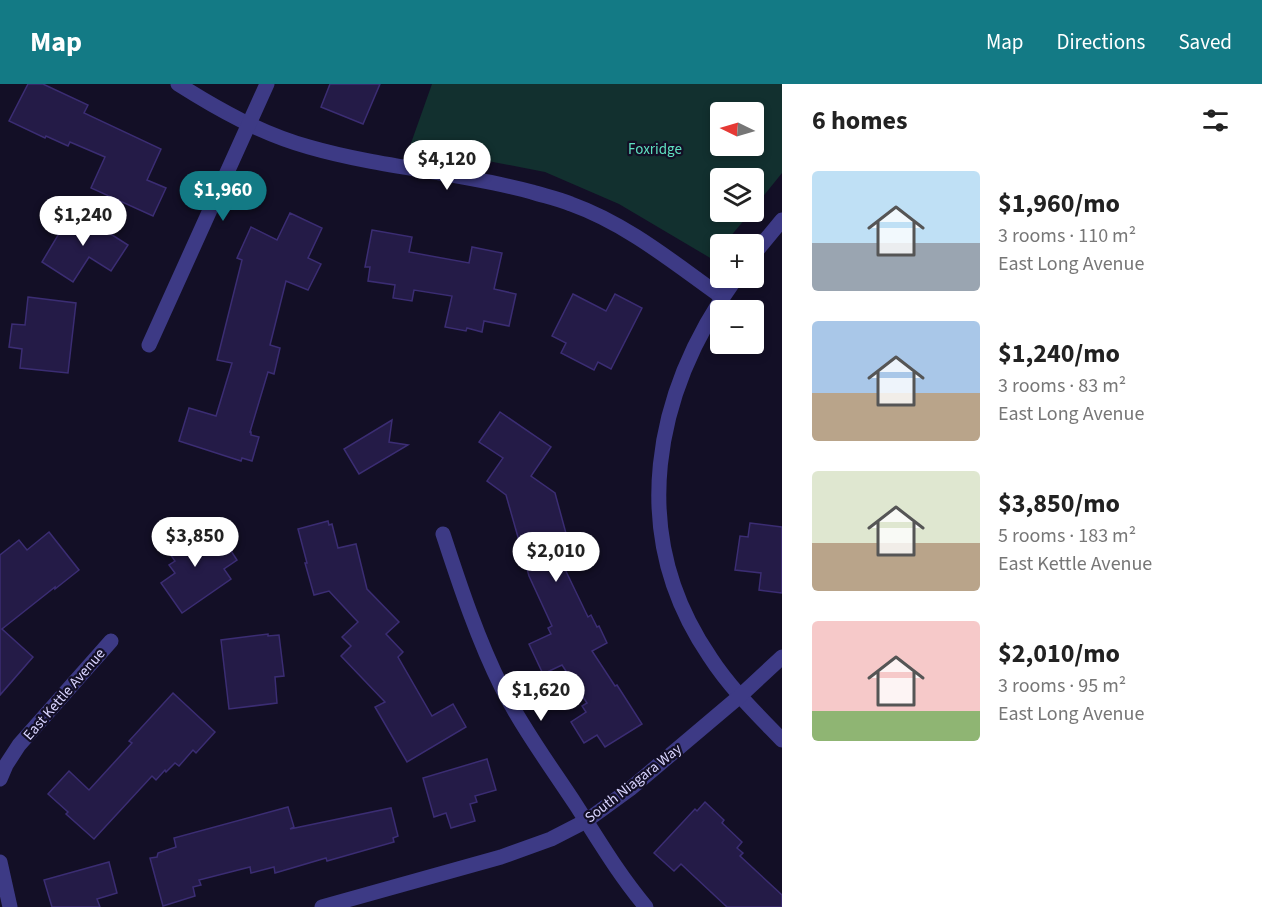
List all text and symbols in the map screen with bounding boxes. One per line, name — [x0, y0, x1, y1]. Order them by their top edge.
text: Map — [30, 22, 82, 62]
text: Map — [986, 27, 1024, 57]
text: Directions — [1057, 27, 1145, 57]
text: Saved — [1178, 27, 1232, 57]
north arrow — [710, 102, 764, 156]
map controls — [710, 102, 764, 354]
text: 6 homes — [812, 102, 907, 139]
icon: filters — [1199, 104, 1232, 137]
park label: Foxridge — [628, 139, 682, 160]
pin: $4,120 — [398, 140, 496, 191]
text: $4,120 — [418, 145, 476, 173]
button: layers — [710, 168, 764, 222]
pin: $1,960 — [174, 171, 272, 222]
text: $1,960 — [194, 176, 252, 204]
text: $1,960/mo — [998, 185, 1120, 222]
icon: home — [860, 195, 932, 267]
pin: $1,240 — [34, 196, 132, 247]
text: $1,240 — [54, 201, 112, 229]
text: 3 rooms · 110 m² — [998, 222, 1136, 250]
button: + — [710, 234, 764, 288]
text: East Long Avenue — [998, 250, 1144, 278]
button: − — [710, 300, 764, 354]
text: $1,240/mo — [998, 335, 1120, 372]
icon: home — [860, 345, 932, 417]
text: 3 rooms · 83 m² — [998, 372, 1126, 400]
text: East Long Avenue — [998, 400, 1144, 428]
text: $3,850/mo — [998, 485, 1120, 522]
icon: home — [860, 495, 932, 567]
pin: $3,850 — [146, 517, 244, 568]
text: $3,850 — [166, 522, 224, 550]
text: 5 rooms · 183 m² — [998, 522, 1136, 550]
pin: $2,010 — [507, 532, 605, 583]
text: $2,010 — [527, 537, 585, 565]
text: East Kettle Avenue — [998, 550, 1152, 578]
text: $2,010/mo — [998, 635, 1120, 672]
street label: East Kettle Avenue — [18, 644, 110, 745]
icon: home — [860, 645, 932, 717]
pin: $1,620 — [492, 671, 590, 722]
text: 3 rooms · 95 m² — [998, 672, 1126, 700]
text: $1,620 — [512, 676, 570, 704]
text: East Long Avenue — [998, 700, 1144, 728]
street label: South Niagara Way — [580, 739, 686, 828]

